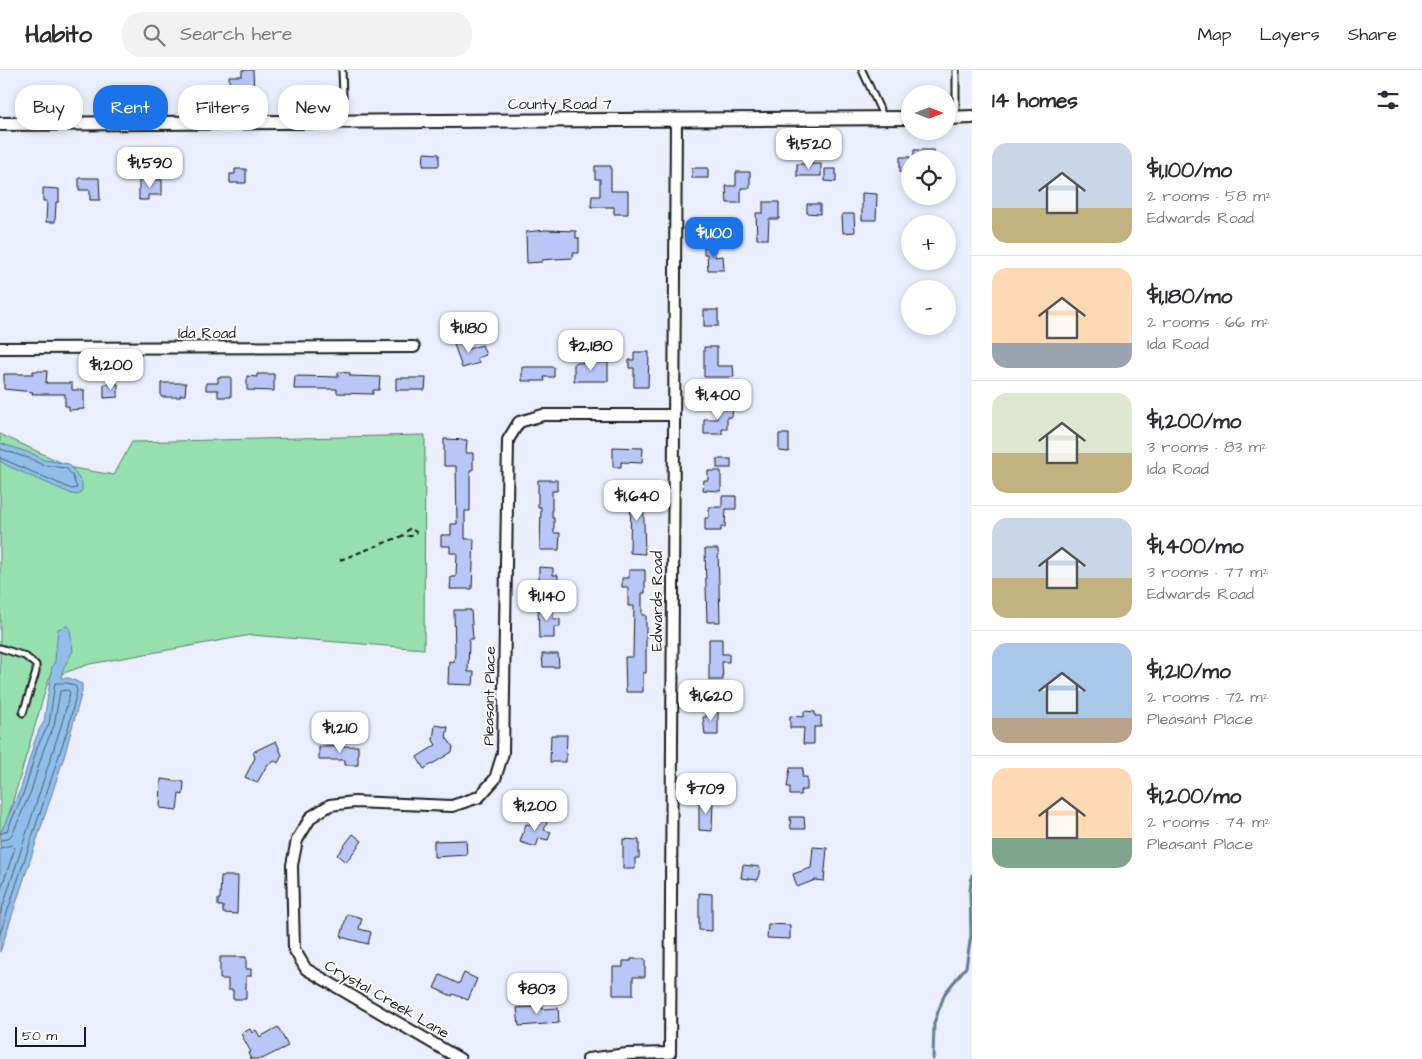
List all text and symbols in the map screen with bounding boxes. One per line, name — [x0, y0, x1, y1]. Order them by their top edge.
search box — [122, 12, 472, 57]
text: Habito — [25, 18, 92, 52]
icon: search — [140, 21, 168, 49]
text: Search here — [180, 21, 292, 48]
text: Map — [1197, 22, 1231, 47]
text: Layers — [1259, 22, 1320, 47]
text: Share — [1348, 22, 1397, 47]
chip: Buy — [15, 85, 83, 130]
chip: Rent — [93, 85, 168, 130]
chip: Filters — [178, 85, 268, 130]
chip: New — [278, 85, 349, 130]
north arrow — [901, 85, 956, 140]
map controls — [901, 85, 956, 335]
text: 14 homes — [992, 86, 1078, 115]
icon: filters — [1374, 86, 1402, 114]
street label: County Road 7 — [508, 94, 612, 116]
pin: $1,520 — [768, 128, 850, 170]
text: $1,520 — [787, 133, 831, 155]
pin: $1,590 — [109, 146, 191, 189]
button: locate — [901, 150, 956, 205]
text: $1,590 — [128, 152, 172, 174]
text: $1,100/mo — [1147, 156, 1232, 185]
icon: home — [1032, 163, 1092, 223]
text: 2 rooms · 58 m² — [1147, 185, 1272, 207]
text: Edwards Road — [1147, 207, 1254, 229]
button: + — [901, 215, 956, 270]
pin: $1,100 — [673, 216, 755, 259]
text: $1,100 — [696, 222, 732, 244]
button: − — [901, 280, 956, 335]
text: $1,180/mo — [1147, 282, 1232, 311]
icon: home — [1032, 288, 1092, 348]
text: 2 rooms · 66 m² — [1147, 311, 1270, 333]
pin: $1,180 — [428, 312, 510, 354]
text: $1,180 — [451, 317, 487, 339]
street label: Ida Road — [178, 323, 236, 344]
pin: $2,180 — [550, 330, 632, 372]
text: Ida Road — [1147, 333, 1209, 355]
text: $2,180 — [569, 335, 613, 357]
pin: $1,200 — [70, 348, 152, 391]
text: $1,200 — [89, 354, 133, 376]
pin: $1,400 — [677, 378, 759, 421]
text: $1,400 — [696, 384, 740, 406]
text: $1,200/mo — [1147, 407, 1241, 436]
icon: home — [1032, 413, 1092, 473]
text: 3 rooms · 83 m² — [1147, 436, 1267, 458]
text: Ida Road — [1147, 458, 1209, 480]
pin: $1,640 — [596, 480, 678, 522]
text: $1,640 — [615, 485, 659, 507]
text: $1,400/mo — [1147, 532, 1244, 561]
icon: home — [1032, 538, 1092, 598]
street label: Edwards Road — [647, 551, 668, 651]
text: 3 rooms · 77 m² — [1147, 561, 1268, 583]
pin: $1,140 — [506, 580, 588, 622]
text: Edwards Road — [1147, 583, 1254, 605]
text: $1,140 — [529, 585, 565, 607]
street label: Pleasant Place — [478, 646, 501, 746]
text: $1,210/mo — [1147, 657, 1231, 686]
icon: home — [1032, 663, 1092, 723]
pin: $1,620 — [670, 680, 752, 722]
text: $1,620 — [689, 685, 733, 707]
text: 2 rooms · 72 m² — [1147, 686, 1269, 708]
text: Pleasant Place — [1147, 708, 1253, 730]
pin: $1,210 — [299, 712, 381, 754]
text: $1,210 — [322, 717, 358, 739]
pin: $709 — [676, 772, 736, 815]
text: $709 — [687, 778, 725, 800]
text: $1,200/mo — [1147, 782, 1241, 811]
icon: home — [1032, 788, 1092, 848]
pin: $1,200 — [494, 790, 576, 832]
text: $1,200 — [513, 795, 557, 817]
text: 2 rooms · 74 m² — [1147, 811, 1271, 833]
text: Pleasant Place — [1147, 833, 1253, 855]
street label: Crystal Creek Lane — [320, 955, 453, 1045]
pin: $803 — [507, 972, 567, 1015]
text: $803 — [518, 978, 556, 1000]
scale bar — [15, 1024, 86, 1047]
text: 50 m — [22, 1026, 57, 1046]

